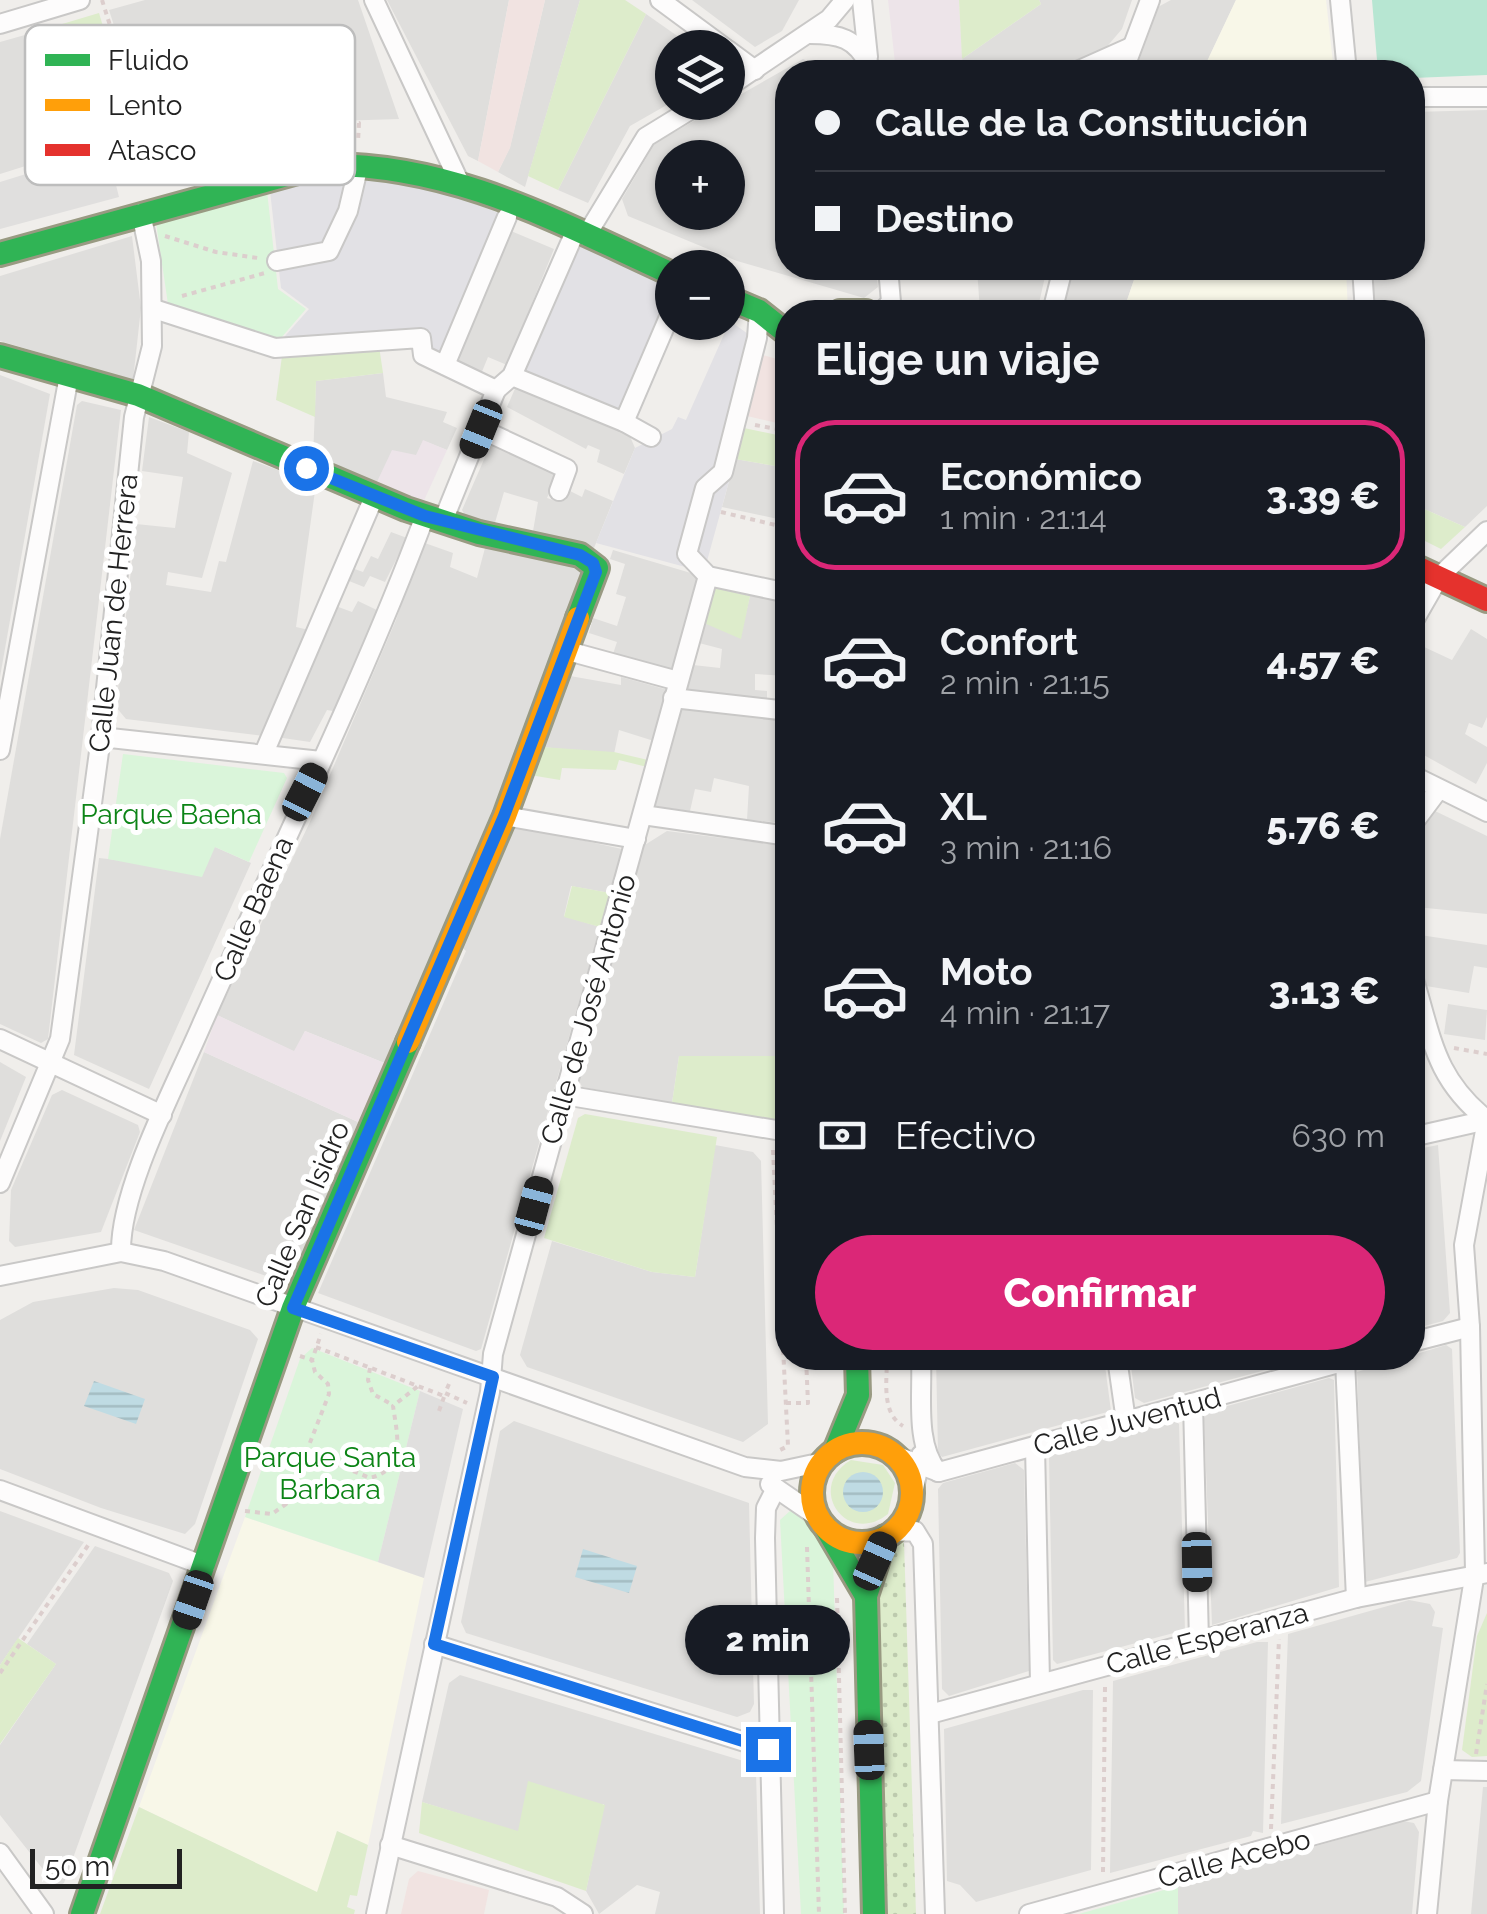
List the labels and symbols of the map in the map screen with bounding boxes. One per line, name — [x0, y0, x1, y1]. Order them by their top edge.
legend — [25, 25, 355, 185]
text: Fluido — [108, 44, 189, 77]
text: Lento — [108, 89, 182, 122]
text: Atasco — [108, 134, 196, 167]
car — [456, 396, 506, 462]
route start — [284, 446, 329, 491]
street label: Calle Juan de Herrera — [82, 472, 145, 754]
car — [278, 758, 332, 826]
park label: Parque Baena — [80, 798, 262, 831]
street label: Calle Baena — [207, 832, 300, 987]
street label: Calle de José Antonio — [534, 870, 643, 1148]
street label: Calle San Isidro — [248, 1116, 357, 1312]
car — [512, 1173, 556, 1239]
street label: Calle Juventud — [1030, 1381, 1225, 1462]
park label: Parque Santa Barbara — [244, 1441, 416, 1506]
car — [849, 1527, 901, 1595]
car — [1181, 1532, 1213, 1592]
car — [169, 1567, 217, 1633]
street label: Calle Esperanza — [1102, 1596, 1312, 1681]
callout: 2 min — [686, 1604, 850, 1674]
car — [853, 1719, 885, 1781]
route end — [746, 1727, 791, 1772]
street label: Calle Acebo — [1154, 1822, 1314, 1895]
scale bar — [30, 1844, 182, 1888]

